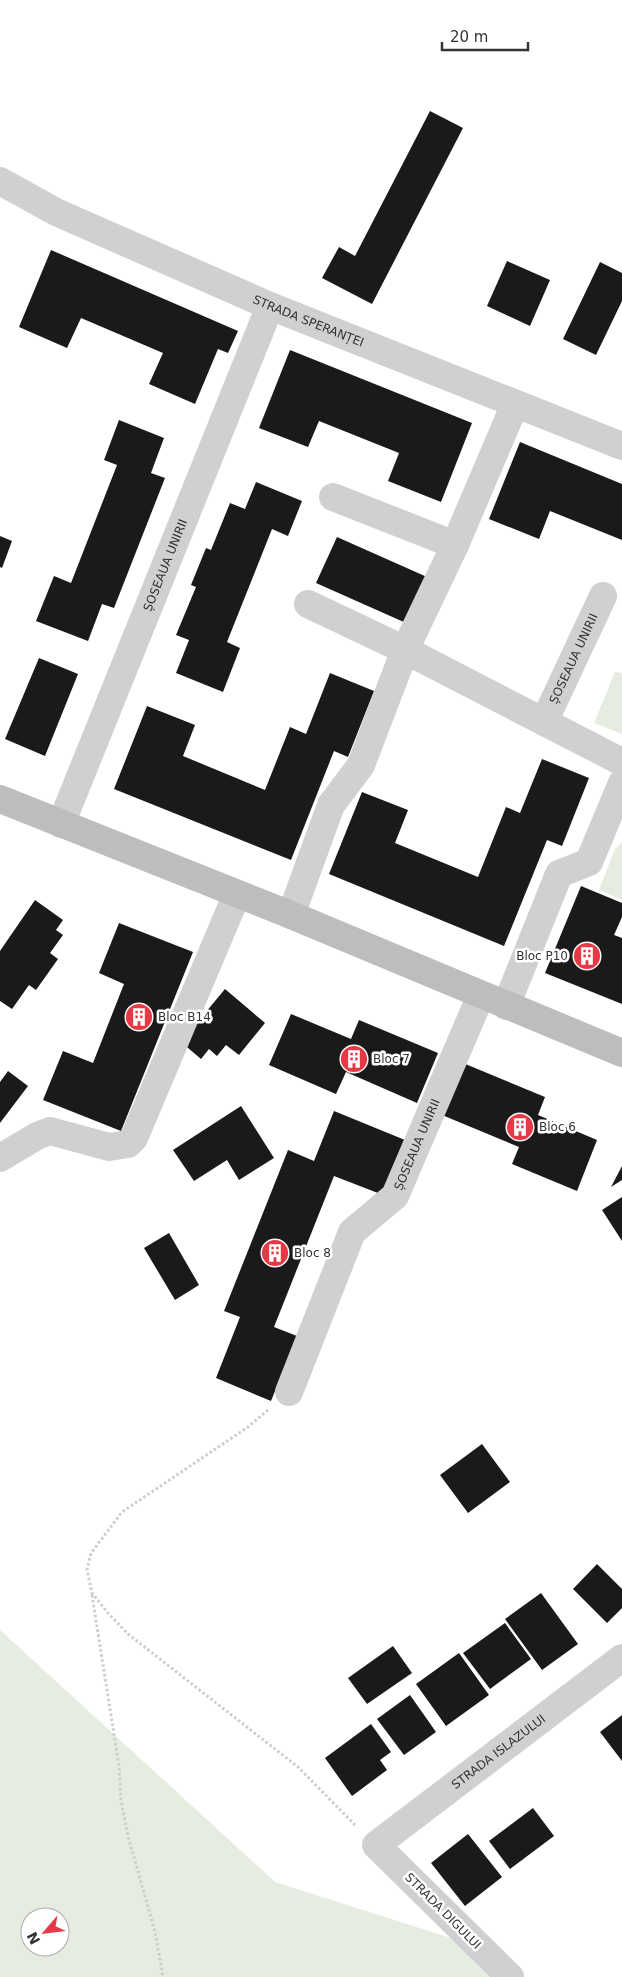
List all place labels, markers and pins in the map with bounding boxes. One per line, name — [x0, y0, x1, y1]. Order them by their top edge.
building icon: Bloc P10 — [572, 941, 602, 971]
place label: Bloc P10 — [516, 949, 568, 963]
building icon: Bloc B14 — [124, 1002, 154, 1032]
place label: Bloc B14 — [158, 1010, 211, 1024]
building icon: Bloc 7 — [339, 1044, 369, 1074]
place label: Bloc 7 — [373, 1052, 410, 1066]
building icon: Bloc 6 — [505, 1112, 535, 1142]
place label: Bloc 6 — [539, 1120, 576, 1134]
building icon: Bloc 8 — [260, 1238, 290, 1268]
place label: Bloc 8 — [294, 1246, 331, 1260]

